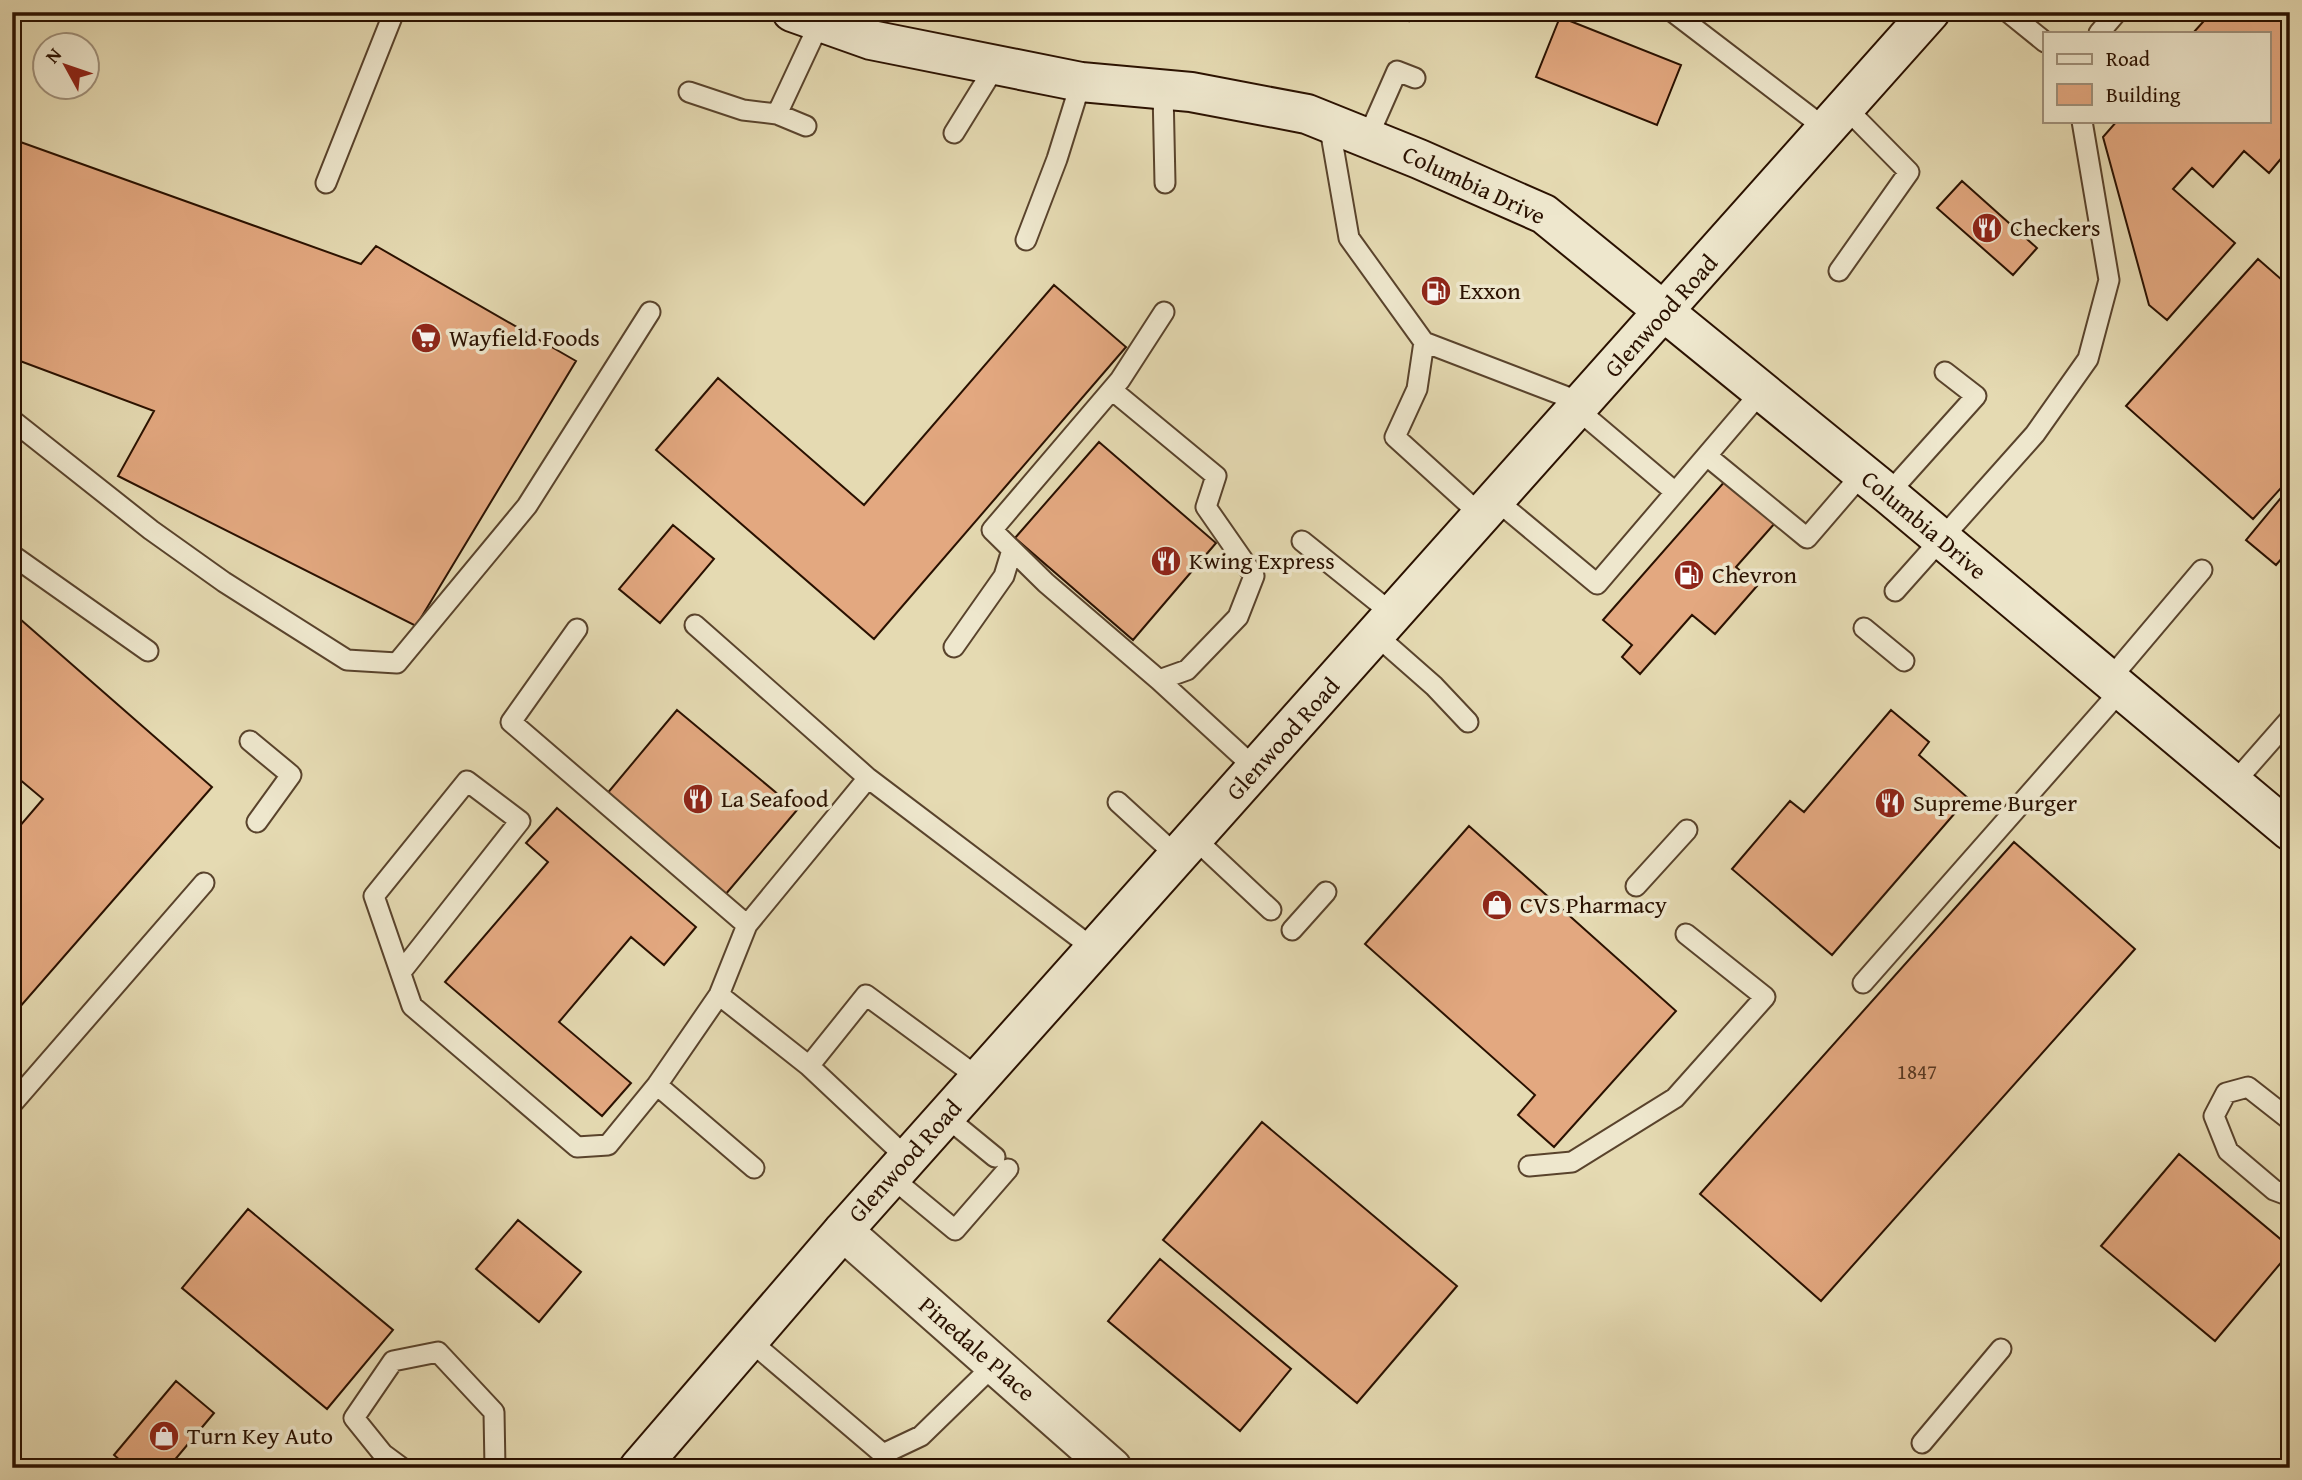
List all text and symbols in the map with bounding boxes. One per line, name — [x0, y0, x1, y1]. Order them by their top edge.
north arrow — [32, 32, 102, 102]
legend — [2043, 32, 2270, 122]
text: N — [38, 41, 68, 69]
text: Road — [2106, 43, 2151, 74]
text: Building — [2106, 79, 2181, 110]
street label: Columbia Drive — [1397, 136, 1552, 233]
place label: Checkers — [2010, 210, 2100, 245]
restaurant icon: Checkers — [1970, 211, 2004, 245]
street label: Glenwood Road — [1596, 246, 1726, 385]
place label: Exxon — [1459, 273, 1521, 308]
fuel station icon: Exxon — [1419, 274, 1453, 308]
place label: Wayfield Foods — [449, 320, 600, 355]
supermarket icon: Wayfield Foods — [409, 321, 443, 355]
street label: Columbia Drive — [1854, 462, 1995, 588]
place label: Kwing Express — [1189, 543, 1335, 578]
restaurant icon: Kwing Express — [1149, 544, 1183, 578]
place label: Chevron — [1712, 557, 1798, 592]
fuel station icon: Chevron — [1672, 558, 1706, 592]
street label: Glenwood Road — [1218, 669, 1348, 808]
place label: La Seafood — [721, 781, 829, 816]
restaurant icon: La Seafood — [681, 782, 715, 816]
place label: Supreme Burger — [1913, 785, 2077, 820]
restaurant icon: Supreme Burger — [1873, 786, 1907, 820]
place label: CVS Pharmacy — [1520, 887, 1667, 922]
shop icon: CVS Pharmacy — [1480, 888, 1514, 922]
house number: 1847 — [1897, 1056, 1937, 1087]
street label: Glenwood Road — [840, 1091, 970, 1230]
street label: Pinedale Place — [911, 1288, 1043, 1409]
place label: Turn Key Auto — [187, 1418, 333, 1453]
shop icon: Turn Key Auto — [147, 1419, 181, 1453]

